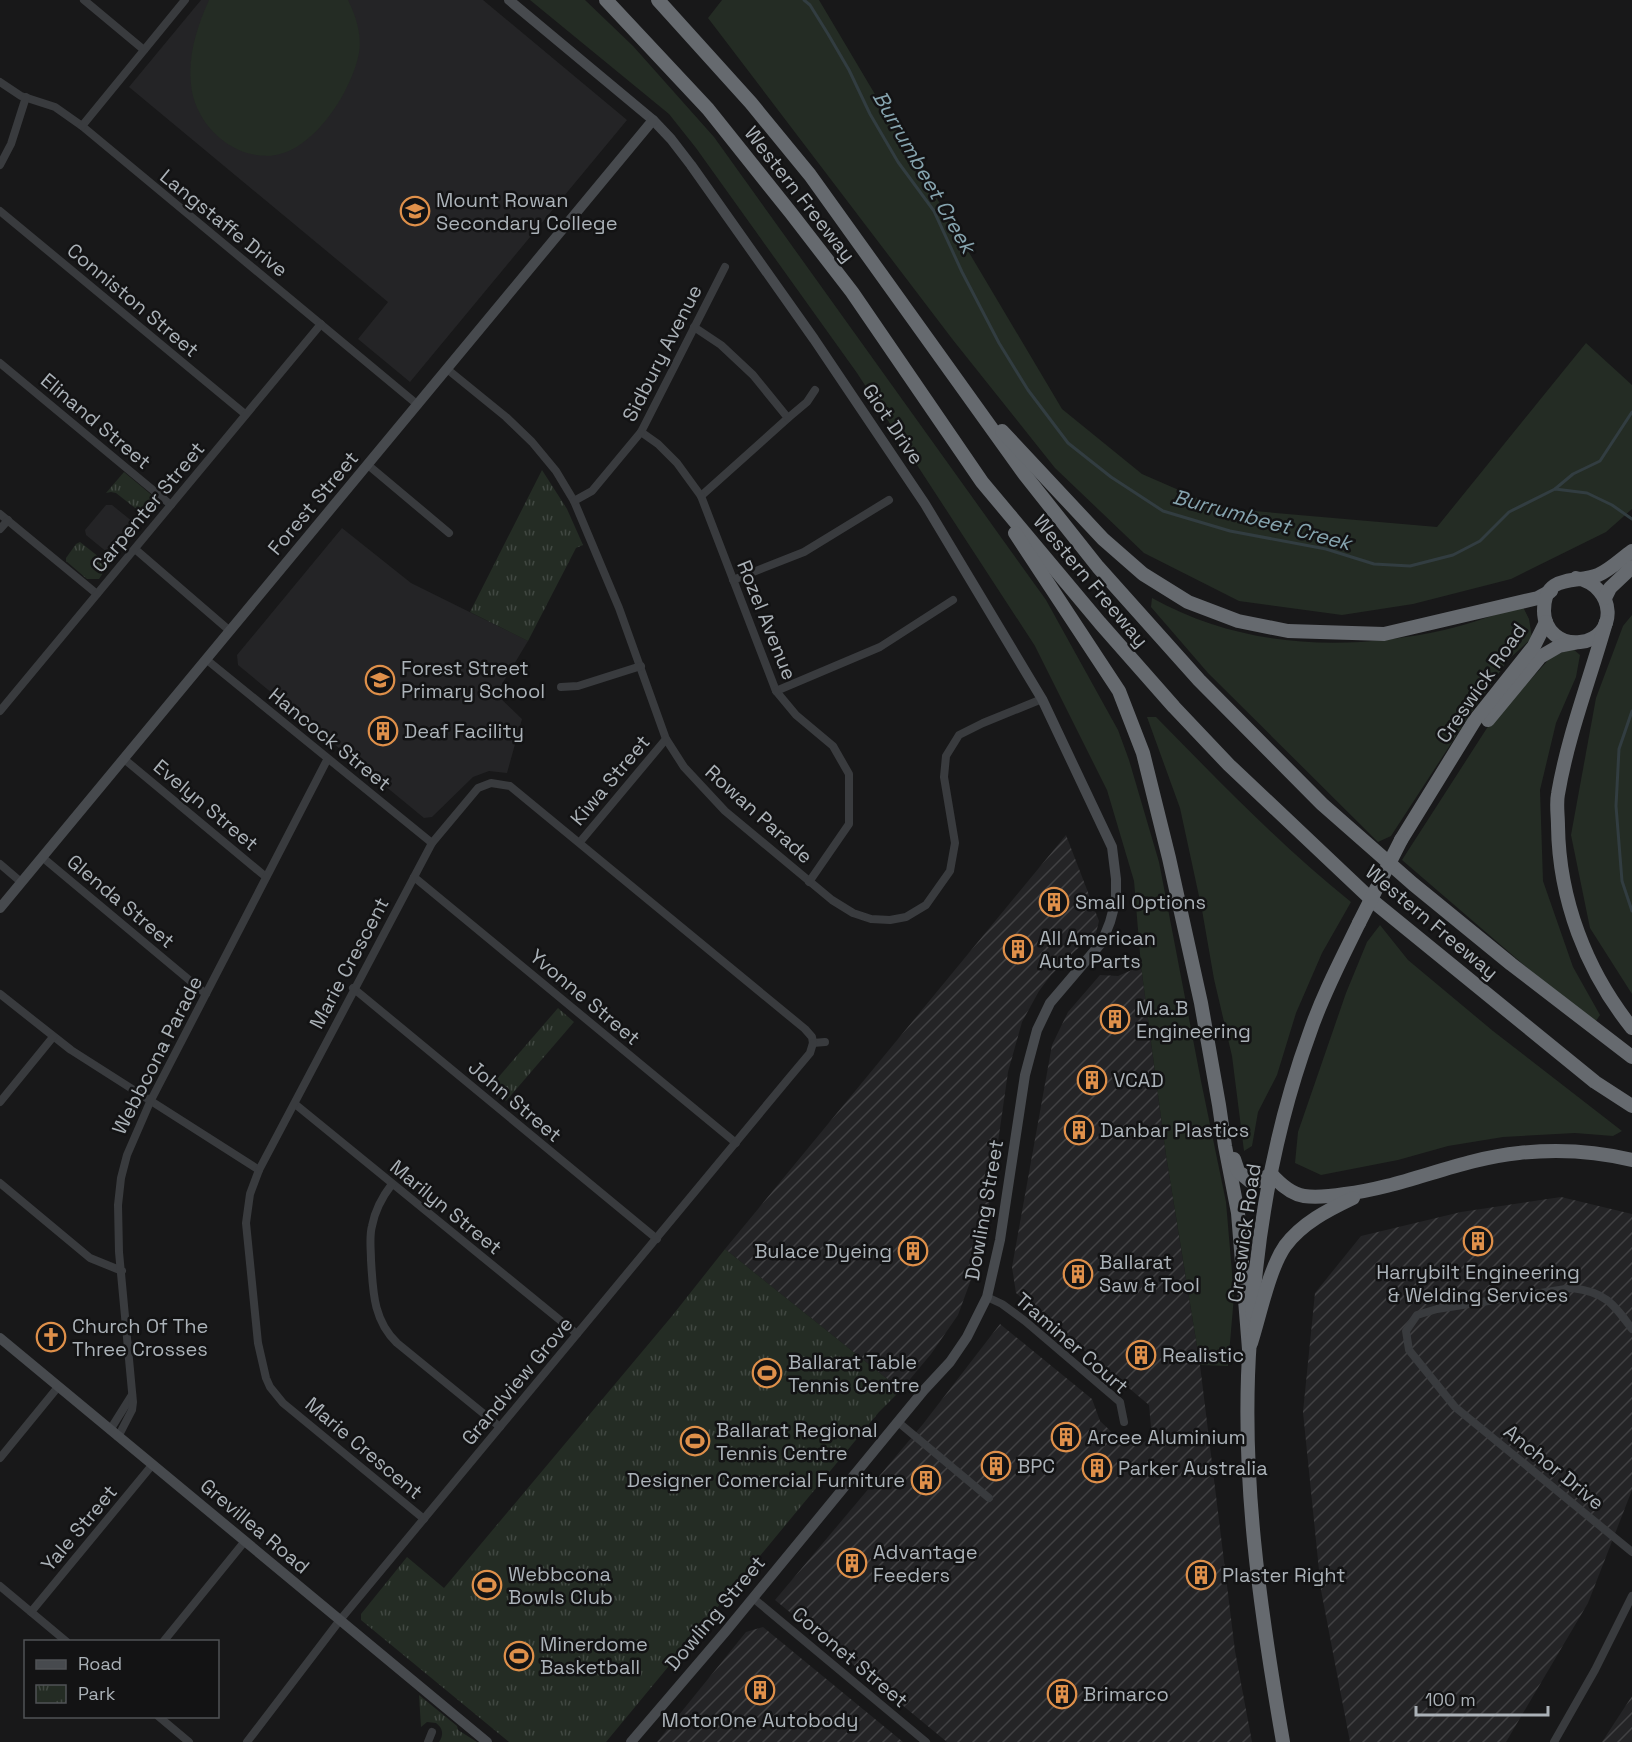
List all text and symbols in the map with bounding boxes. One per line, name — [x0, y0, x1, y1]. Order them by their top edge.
water label: Burrumbeet Creek — [867, 85, 983, 260]
street label: Western Freeway — [739, 121, 861, 267]
street label: Langstaffe Drive — [155, 163, 293, 283]
place label: Mount Rowan Secondary College — [436, 187, 618, 236]
school or university icon: Mount Rowan Secondary College — [399, 195, 431, 227]
street label: Conniston Street — [62, 237, 204, 363]
street label: Sidbury Avenue — [616, 280, 708, 426]
street label: Elinand Street — [35, 367, 157, 475]
street label: Giot Drive — [856, 378, 930, 470]
street label: Carpenter Street — [86, 436, 210, 578]
street label: Forest Street — [262, 446, 364, 560]
water label: Burrumbeet Creek — [1170, 483, 1357, 557]
street label: Western Freeway — [1028, 509, 1154, 653]
street label: Rozel Avenue — [731, 556, 803, 684]
street label: Creswick Road — [1430, 618, 1532, 748]
place label: Forest Street Primary School — [401, 655, 545, 704]
school or university icon: Forest Street Primary School — [364, 664, 396, 696]
street label: Hancock Street — [263, 682, 397, 796]
building icon: Deaf Facility — [367, 715, 399, 747]
place label: Deaf Facility — [404, 718, 524, 744]
street label: Kiwa Street — [564, 729, 656, 831]
street label: Evelyn Street — [148, 754, 264, 856]
street label: Rowan Parade — [700, 759, 818, 869]
street label: Glenda Street — [62, 848, 180, 954]
street label: Western Freeway — [1360, 859, 1504, 985]
building icon: Small Options — [1038, 886, 1070, 918]
place label: Small Options — [1075, 889, 1206, 915]
street label: Marie Crescent — [303, 893, 395, 1033]
place label: All American Auto Parts — [1039, 925, 1156, 974]
building icon: All American Auto Parts — [1002, 933, 1034, 965]
street label: Yvonne Street — [524, 943, 646, 1051]
street label: Webbcona Parade — [106, 971, 208, 1139]
place label: M.a.B Engineering — [1136, 995, 1251, 1044]
building icon: M.a.B Engineering — [1099, 1003, 1131, 1035]
street label: John Street — [463, 1054, 567, 1148]
building icon: VCAD — [1076, 1064, 1108, 1096]
place label: VCAD — [1113, 1067, 1164, 1093]
building icon: Danbar Plastics — [1063, 1114, 1095, 1146]
place label: Danbar Plastics — [1100, 1117, 1249, 1143]
street label: Dowling Street — [959, 1138, 1009, 1282]
street label: Marilyn Street — [385, 1154, 507, 1260]
street label: Creswick Road — [1221, 1162, 1267, 1304]
building icon: Harrybilt Engineering & Welding Services — [1462, 1225, 1494, 1257]
building icon: Bulace Dyeing — [897, 1235, 929, 1267]
place label: Bulace Dyeing — [754, 1238, 892, 1264]
place label: Ballarat Saw & Tool — [1099, 1249, 1200, 1298]
building icon: Ballarat Saw & Tool — [1062, 1258, 1094, 1290]
place label: Harrybilt Engineering & Welding Services — [1376, 1259, 1580, 1308]
street label: Traminer Court — [1010, 1287, 1134, 1399]
street label: Grandview Grove — [456, 1311, 578, 1451]
place label: Church Of The Three Crosses — [72, 1313, 208, 1362]
church icon: Church Of The Three Crosses — [35, 1321, 67, 1353]
building icon: Realistic — [1125, 1339, 1157, 1371]
place label: Realistic — [1162, 1342, 1244, 1368]
place label: Ballarat Table Tennis Centre — [788, 1349, 920, 1398]
sports icon: Ballarat Table Tennis Centre — [751, 1357, 783, 1389]
street label: Marie Crescent — [300, 1391, 428, 1505]
place label: Ballarat Regional Tennis Centre — [716, 1417, 878, 1466]
street label: Anchor Drive — [1498, 1418, 1610, 1516]
building icon: Arcee Aluminium — [1050, 1421, 1082, 1453]
place label: Arcee Aluminium — [1087, 1424, 1246, 1450]
sports icon: Ballarat Regional Tennis Centre — [679, 1425, 711, 1457]
building icon: BPC — [980, 1450, 1012, 1482]
building icon: Parker Australia — [1081, 1452, 1113, 1484]
place label: BPC — [1017, 1453, 1055, 1479]
place label: Parker Australia — [1118, 1455, 1268, 1481]
building icon: Designer Comercial Furniture — [910, 1464, 942, 1496]
place label: Designer Comercial Furniture — [627, 1467, 905, 1493]
street label: Grevillea Road — [195, 1473, 315, 1579]
street label: Yale Street — [35, 1479, 123, 1577]
place label: Advantage Feeders — [873, 1539, 977, 1588]
building icon: Advantage Feeders — [836, 1547, 868, 1579]
street label: Dowling Street — [659, 1550, 771, 1676]
building icon: Plaster Right — [1185, 1559, 1217, 1591]
place label: Webbcona Bowls Club — [508, 1561, 613, 1610]
place label: Plaster Right — [1222, 1562, 1346, 1588]
sports icon: Webbcona Bowls Club — [471, 1569, 503, 1601]
street label: Coronet Street — [787, 1601, 913, 1713]
place label: Minerdome Basketball — [540, 1631, 648, 1680]
legend — [24, 1640, 219, 1718]
sports icon: Minerdome Basketball — [503, 1640, 535, 1672]
text: Road — [78, 1652, 122, 1675]
building icon: MotorOne Autobody — [744, 1674, 776, 1706]
building icon: Brimarco — [1046, 1678, 1078, 1710]
scale bar — [1416, 1679, 1548, 1717]
place label: Brimarco — [1083, 1681, 1169, 1707]
text: Park — [78, 1682, 116, 1705]
text: 100 m — [1425, 1688, 1476, 1711]
place label: MotorOne Autobody — [662, 1707, 858, 1733]

